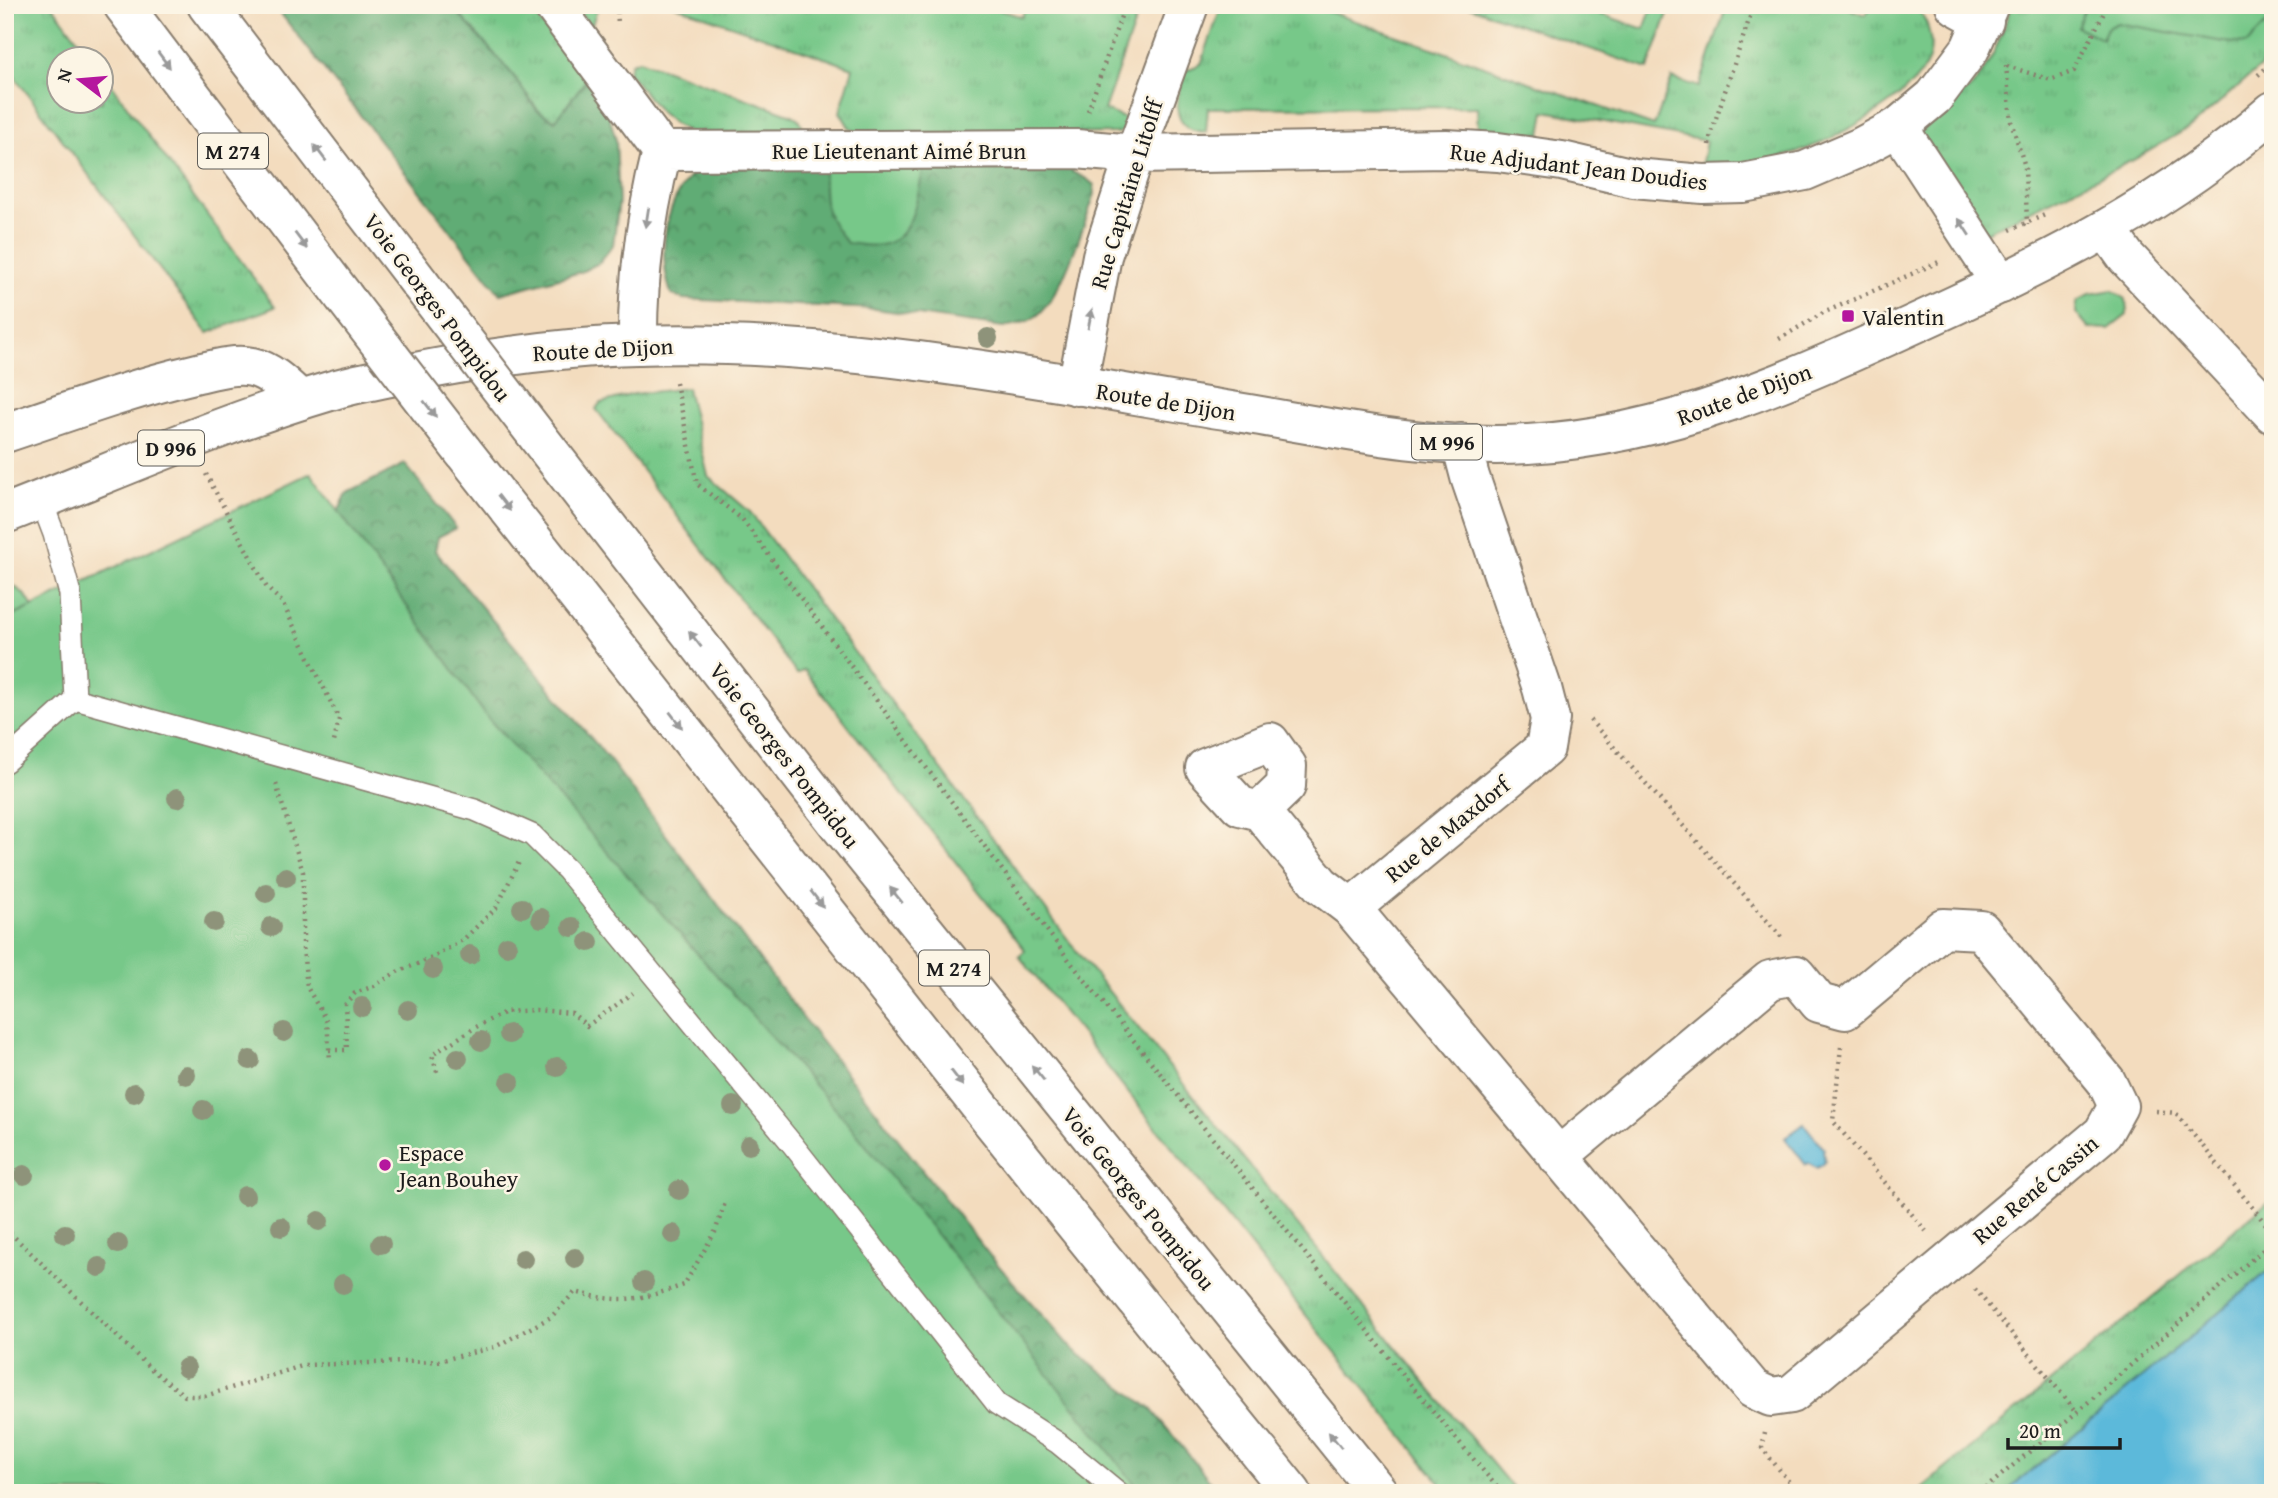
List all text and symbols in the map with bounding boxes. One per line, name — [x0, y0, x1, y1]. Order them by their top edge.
north arrow — [46, 46, 116, 116]
one-way arrow — [157, 50, 171, 69]
text: N — [48, 65, 79, 85]
street label: Rue Capitaine Litolff — [1081, 93, 1171, 293]
road number: M 274 — [198, 134, 268, 168]
street label: Rue Lieutenant Aimé Brun — [772, 134, 1026, 167]
street label: Rue Adjudant Jean Doudies — [1448, 134, 1710, 198]
one-way arrow — [313, 144, 328, 162]
street label: Voie Georges Pompidou — [356, 206, 520, 408]
one-way arrow — [641, 207, 652, 229]
one-way arrow — [1957, 218, 1971, 236]
one-way arrow — [294, 232, 308, 250]
place label: Valentin — [1862, 300, 1944, 333]
one-way arrow — [1085, 308, 1096, 330]
marker: Valentin — [1840, 308, 1856, 324]
street label: Route de Dijon — [532, 329, 674, 369]
street label: Route de Dijon — [1672, 354, 1816, 434]
street label: Route de Dijon — [1094, 374, 1238, 428]
one-way arrow — [423, 400, 438, 418]
road number: M 996 — [1412, 424, 1482, 460]
road number: D 996 — [138, 430, 204, 466]
one-way arrow — [497, 494, 512, 512]
one-way arrow — [688, 630, 702, 648]
street label: Voie Georges Pompidou — [702, 655, 869, 855]
one-way arrow — [668, 711, 683, 729]
street label: Rue de Maxdorf — [1378, 767, 1518, 890]
one-way arrow — [888, 887, 903, 905]
one-way arrow — [809, 890, 823, 908]
road number: M 274 — [919, 950, 989, 986]
one-way arrow — [1031, 1064, 1046, 1081]
one-way arrow — [950, 1068, 965, 1086]
street label: Voie Georges Pompidou — [1054, 1099, 1224, 1297]
street label: Rue René Cassin — [1965, 1126, 2105, 1252]
place label: Espace Jean Bouhey — [396, 1136, 519, 1195]
marker: Espace Jean Bouhey — [377, 1157, 393, 1173]
scale bar — [2008, 1407, 2120, 1451]
text: 20 m — [2019, 1415, 2061, 1446]
one-way arrow — [1328, 1431, 1343, 1449]

